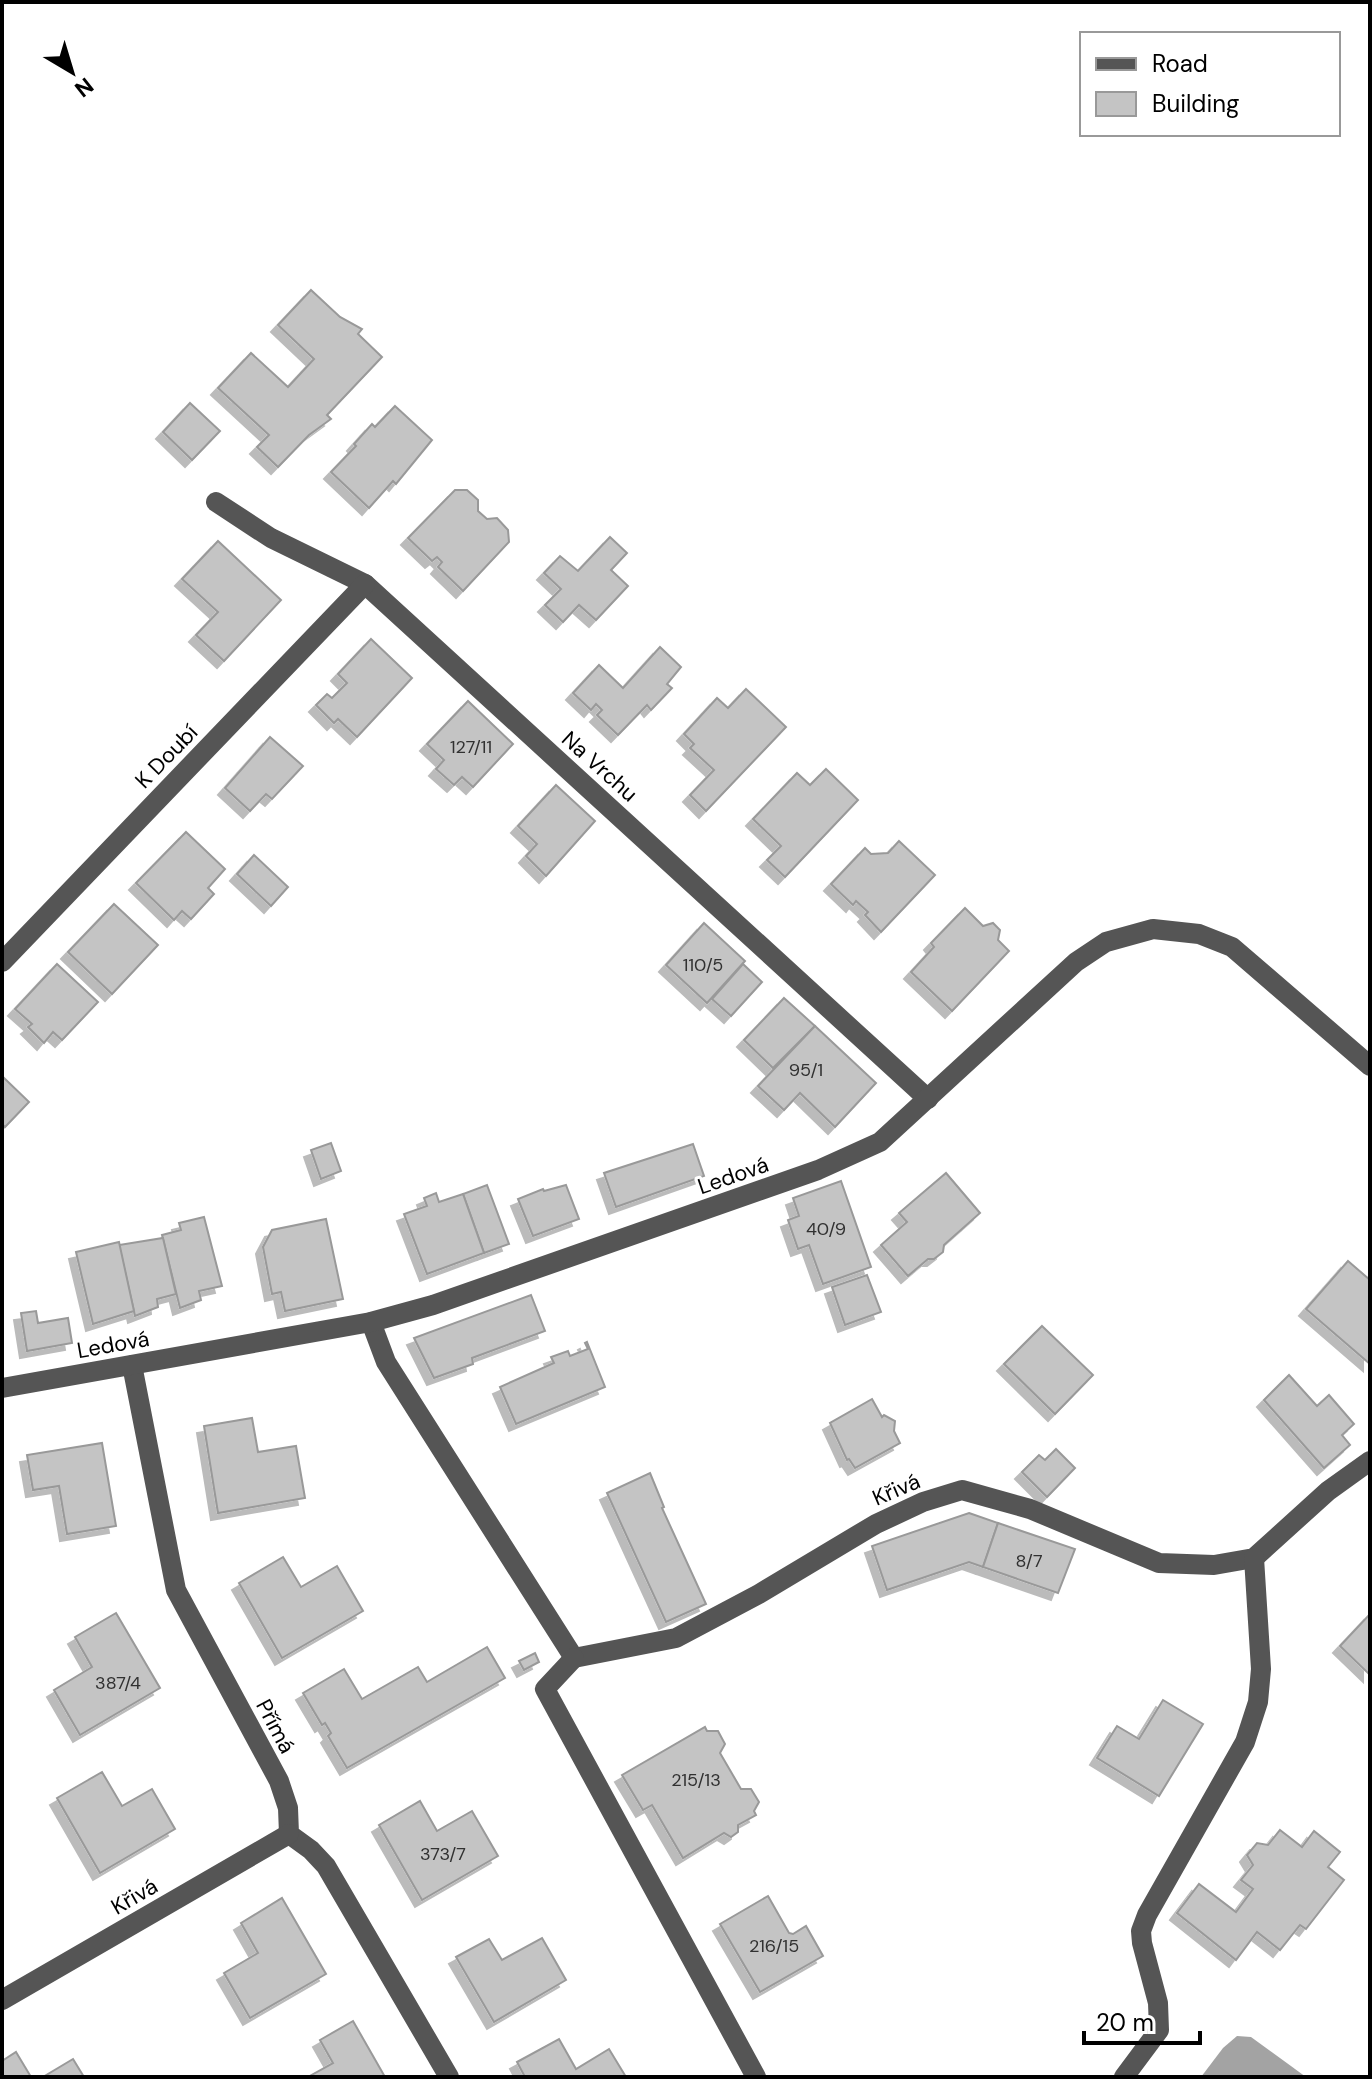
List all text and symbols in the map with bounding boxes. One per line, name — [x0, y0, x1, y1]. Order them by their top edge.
north arrow — [32, 32, 112, 112]
legend — [1080, 32, 1340, 136]
text: Road — [1152, 48, 1208, 79]
text: N — [69, 71, 99, 104]
text: Building — [1152, 88, 1239, 119]
street label: K Doubí — [129, 718, 204, 795]
street label: Na Vrchu — [556, 725, 644, 808]
house number: 127/11 — [450, 735, 492, 759]
house number: 110/5 — [683, 953, 723, 977]
house number: 95/1 — [789, 1058, 823, 1082]
street label: Ledová — [694, 1150, 772, 1201]
house number: 40/9 — [806, 1217, 846, 1241]
street label: Ledová — [75, 1324, 152, 1365]
street label: Křivá — [868, 1466, 925, 1512]
house number: 8/7 — [1016, 1549, 1043, 1573]
house number: 387/4 — [95, 1671, 141, 1695]
street label: Přímá — [249, 1694, 302, 1758]
house number: 215/13 — [671, 1768, 721, 1792]
house number: 373/7 — [420, 1842, 466, 1866]
street label: Křivá — [106, 1872, 163, 1921]
house number: 216/15 — [749, 1934, 799, 1958]
scale bar — [1084, 1995, 1200, 2045]
text: 20 m — [1096, 2007, 1154, 2038]

